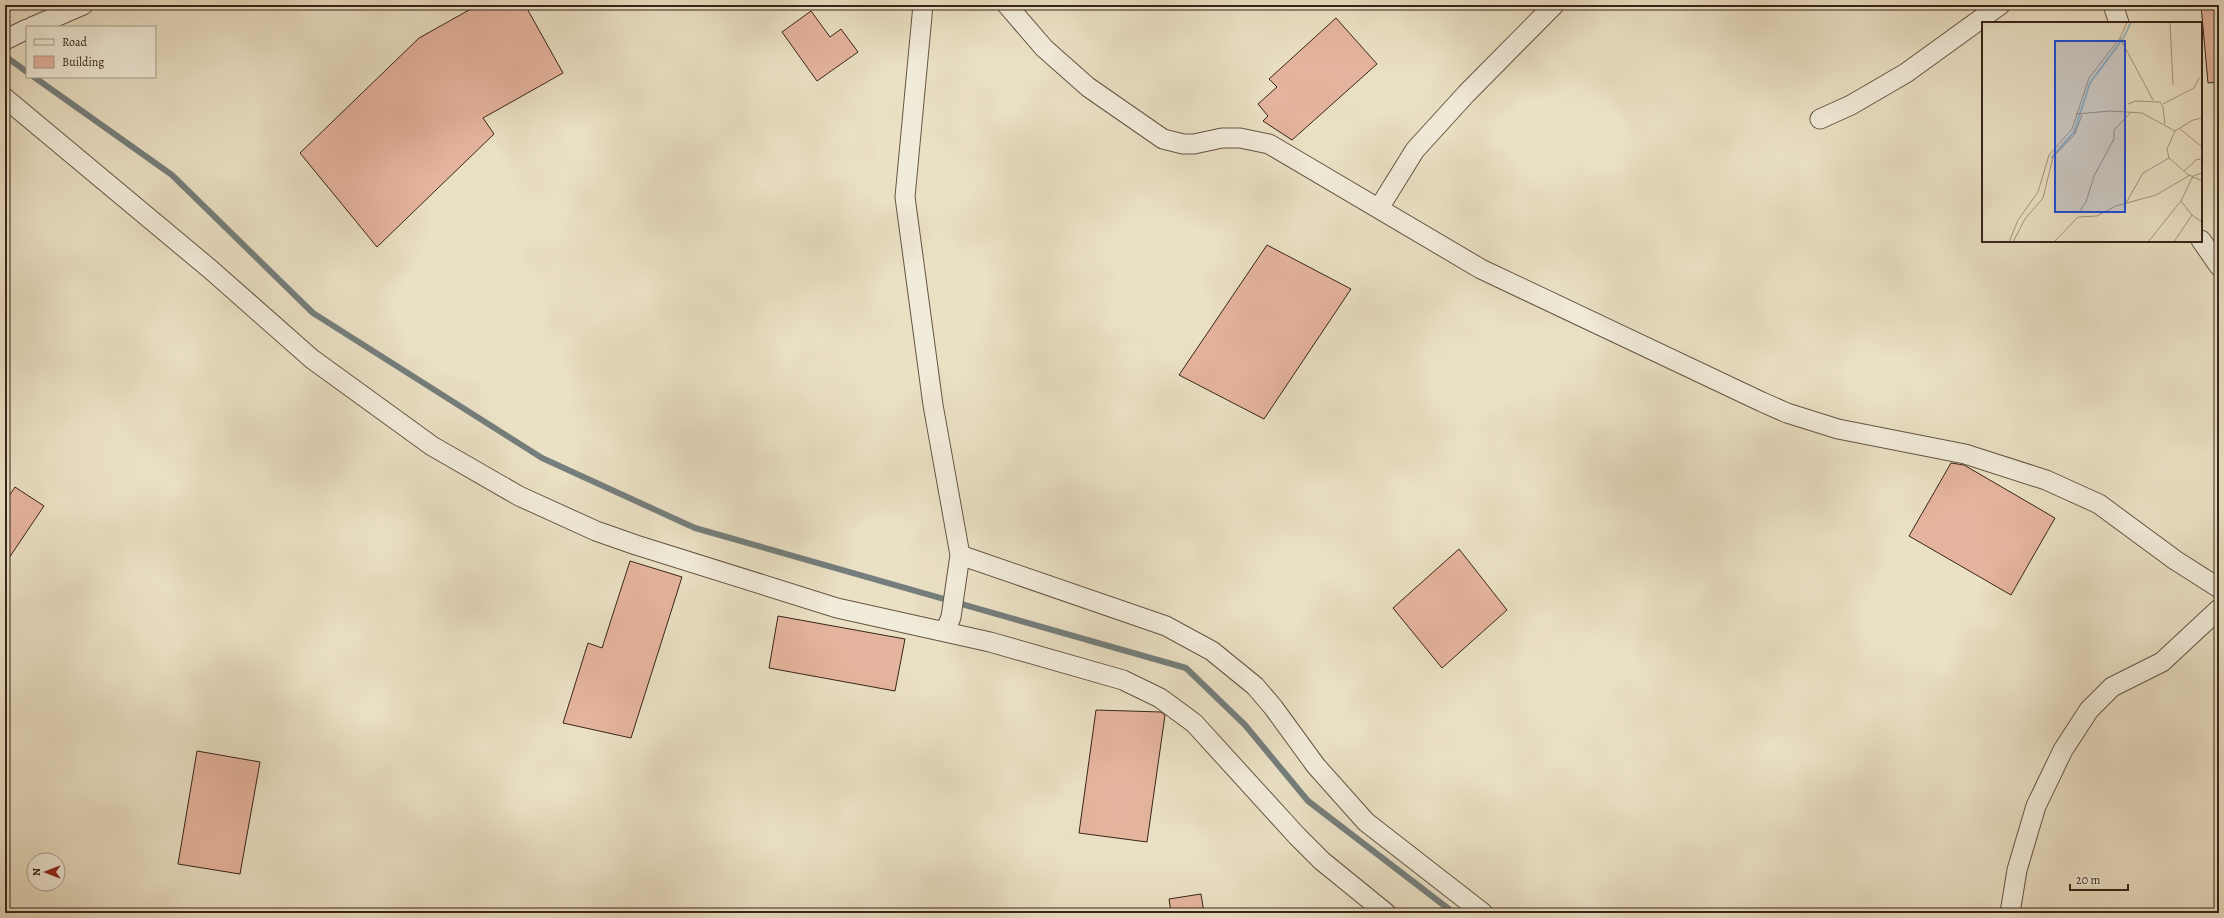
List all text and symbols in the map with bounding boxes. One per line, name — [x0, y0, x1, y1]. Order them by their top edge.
inset map — [1982, 22, 2202, 242]
legend — [26, 26, 156, 78]
text: Road — [62, 34, 88, 50]
text: Building — [62, 54, 104, 70]
north arrow — [26, 852, 66, 892]
scale bar — [2070, 866, 2128, 892]
text: N — [29, 868, 44, 876]
text: 20 m — [2076, 872, 2100, 888]

